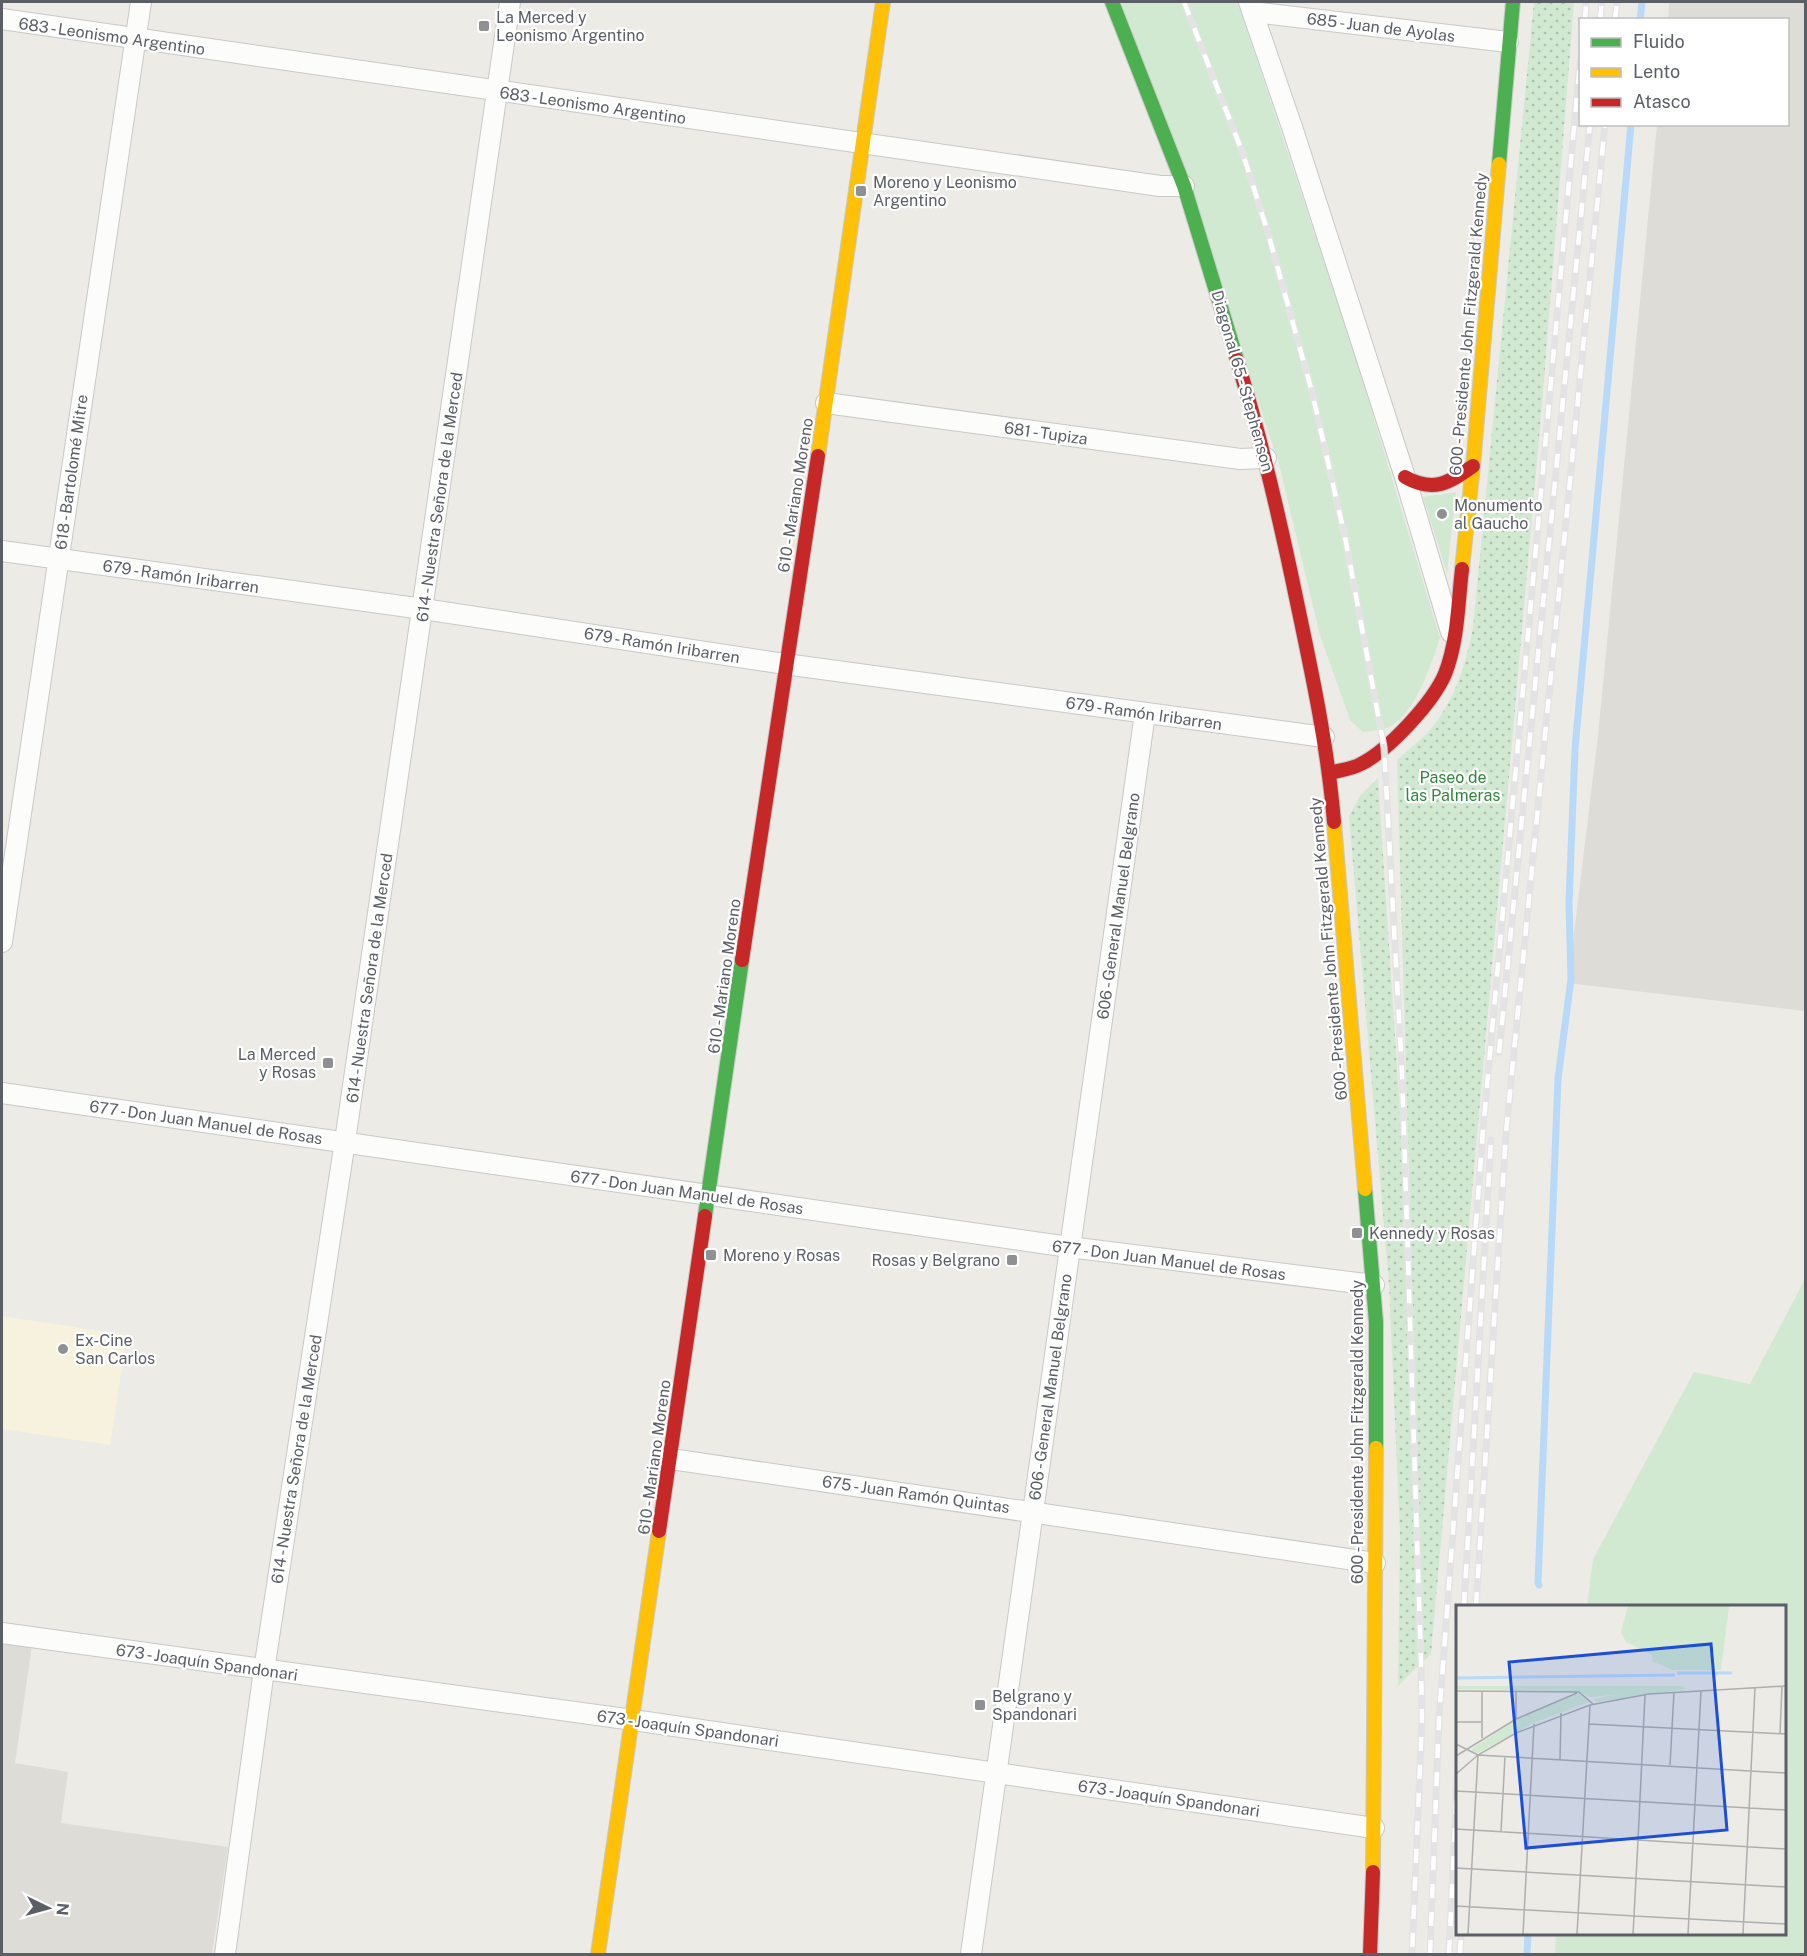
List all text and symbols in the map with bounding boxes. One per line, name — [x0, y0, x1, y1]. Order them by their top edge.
place label: La Merced y Leonismo Argentino — [496, 8, 645, 45]
street label: 685 - Juan de Ayolas — [1306, 9, 1456, 46]
street label: 683 - Leonismo Argentino — [17, 14, 206, 59]
legend — [1579, 18, 1789, 126]
marker: La Merced y Leonismo Argentino — [477, 19, 491, 33]
text: Fluido — [1633, 31, 1685, 52]
text: Lento — [1633, 61, 1680, 82]
street label: 683 - Leonismo Argentino — [498, 83, 687, 128]
text: Atasco — [1633, 91, 1691, 112]
street label: 600 - Presidente John Fitzgerald Kennedy — [1446, 171, 1491, 476]
place label: Moreno y Leonismo Argentino — [873, 173, 1017, 210]
marker: Moreno y Leonismo Argentino — [854, 184, 868, 198]
street label: Diagonal 65 - Stephenson — [1207, 288, 1278, 474]
street label: 614 - Nuestra Señora de la Merced — [413, 371, 466, 623]
street label: 618 - Bartolomé Mitre — [51, 393, 92, 551]
street label: 610 - Mariano Moreno — [774, 416, 817, 574]
street label: 681 - Tupiza — [1003, 418, 1089, 449]
place label: Monumento al Gaucho — [1454, 496, 1543, 533]
marker: Monumento al Gaucho — [1435, 507, 1449, 521]
street label: 679 - Ramón Iribarren — [102, 556, 260, 597]
street label: 679 - Ramón Iribarren — [583, 624, 741, 667]
street label: 679 - Ramón Iribarren — [1065, 693, 1223, 734]
park label: Paseo de las Palmeras — [1406, 768, 1500, 805]
street label: 606 - General Manuel Belgrano — [1093, 791, 1144, 1021]
street label: 600 - Presidente John Fitzgerald Kennedy — [1306, 796, 1351, 1101]
street label: 614 - Nuestra Señora de la Merced — [343, 852, 396, 1104]
street label: 610 - Mariano Moreno — [704, 897, 745, 1055]
place label: La Merced y Rosas — [238, 1045, 316, 1082]
marker: La Merced y Rosas — [321, 1056, 335, 1070]
street label: 677 - Don Juan Manuel de Rosas — [88, 1097, 324, 1148]
street label: 677 - Don Juan Manuel de Rosas — [569, 1167, 805, 1218]
place label: Kennedy y Rosas — [1369, 1224, 1495, 1243]
marker: Kennedy y Rosas — [1350, 1226, 1364, 1240]
street label: 677 - Don Juan Manuel de Rosas — [1051, 1237, 1287, 1284]
place label: Moreno y Rosas — [723, 1246, 840, 1265]
marker: Moreno y Rosas — [704, 1248, 718, 1262]
place label: Rosas y Belgrano — [871, 1251, 1000, 1270]
marker: Rosas y Belgrano — [1005, 1253, 1019, 1267]
street label: 606 - General Manuel Belgrano — [1025, 1272, 1076, 1502]
street label: 600 - Presidente John Fitzgerald Kennedy — [1348, 1280, 1367, 1584]
place label: Ex-Cine San Carlos — [75, 1331, 155, 1368]
street label: 614 - Nuestra Señora de la Merced — [267, 1333, 326, 1585]
marker: Ex-Cine San Carlos — [56, 1342, 70, 1356]
street label: 610 - Mariano Moreno — [634, 1378, 675, 1536]
street label: 675 - Juan Ramón Quintas — [821, 1472, 1011, 1517]
inset map — [1456, 1605, 1786, 1935]
street label: 673 - Joaquín Spandonari — [115, 1640, 299, 1685]
place label: Belgrano y Spandonari — [992, 1687, 1077, 1724]
marker: Belgrano y Spandonari — [973, 1698, 987, 1712]
street label: 673 - Joaquín Spandonari — [596, 1706, 780, 1751]
street label: 673 - Joaquín Spandonari — [1077, 1776, 1261, 1821]
north arrow — [18, 1878, 78, 1938]
text: N — [52, 1902, 72, 1916]

